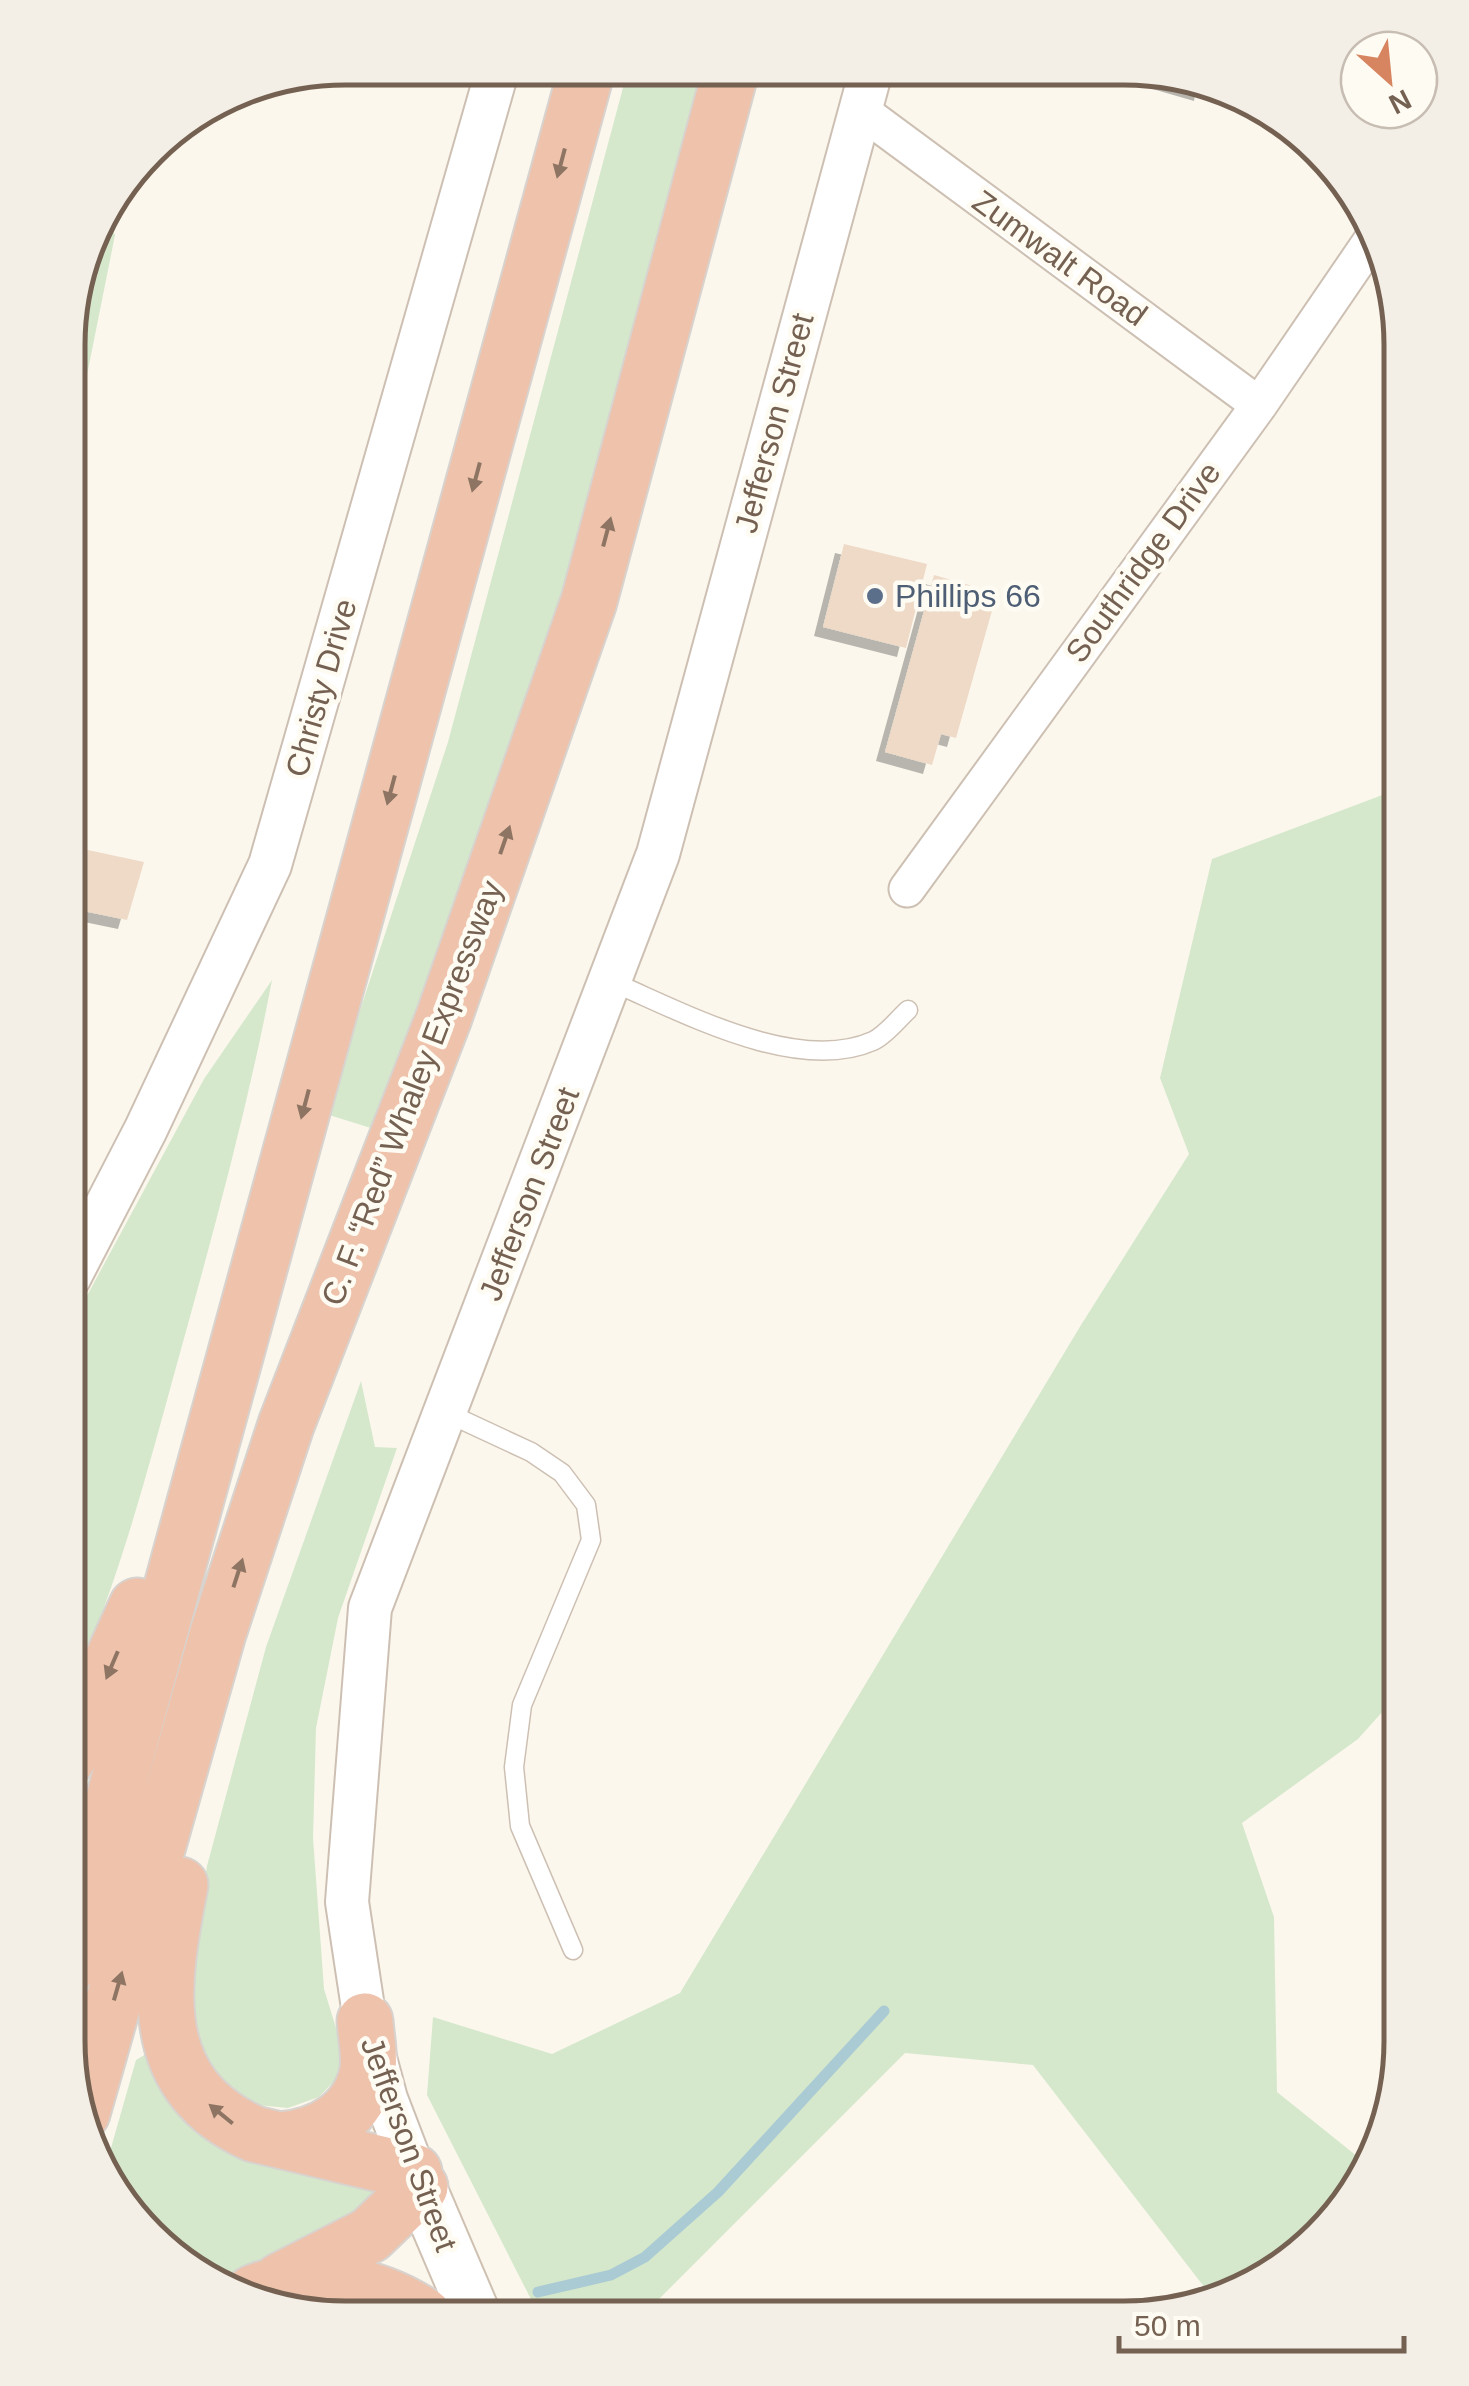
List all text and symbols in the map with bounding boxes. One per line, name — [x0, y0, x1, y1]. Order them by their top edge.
north arrow — [1339, 30, 1439, 130]
text: N — [1384, 83, 1416, 120]
one-way arrow — [553, 148, 569, 179]
street label: Zumwalt Road — [966, 183, 1154, 333]
street label: Jefferson Street — [727, 309, 821, 536]
street label: Southridge Drive — [1058, 455, 1228, 669]
one-way arrow — [468, 462, 484, 493]
one-way arrow — [600, 516, 616, 547]
place label: Phillips 66 — [895, 578, 1041, 614]
marker: Phillips 66 — [864, 585, 886, 607]
street label: Christy Drive — [278, 595, 364, 781]
one-way arrow — [382, 775, 398, 806]
one-way arrow — [499, 825, 514, 855]
street label: C. F. “Red” Whaley Expressway — [314, 876, 510, 1310]
street label: Jefferson Street — [472, 1082, 586, 1306]
one-way arrow — [296, 1089, 312, 1120]
one-way arrow — [231, 1557, 246, 1587]
one-way arrow — [104, 1650, 120, 1680]
one-way arrow — [111, 1970, 126, 2001]
street label: Jefferson Street — [354, 2032, 464, 2256]
one-way arrow — [209, 2104, 234, 2125]
scale bar — [1119, 2291, 1404, 2353]
text: 50 m — [1134, 2309, 1201, 2342]

